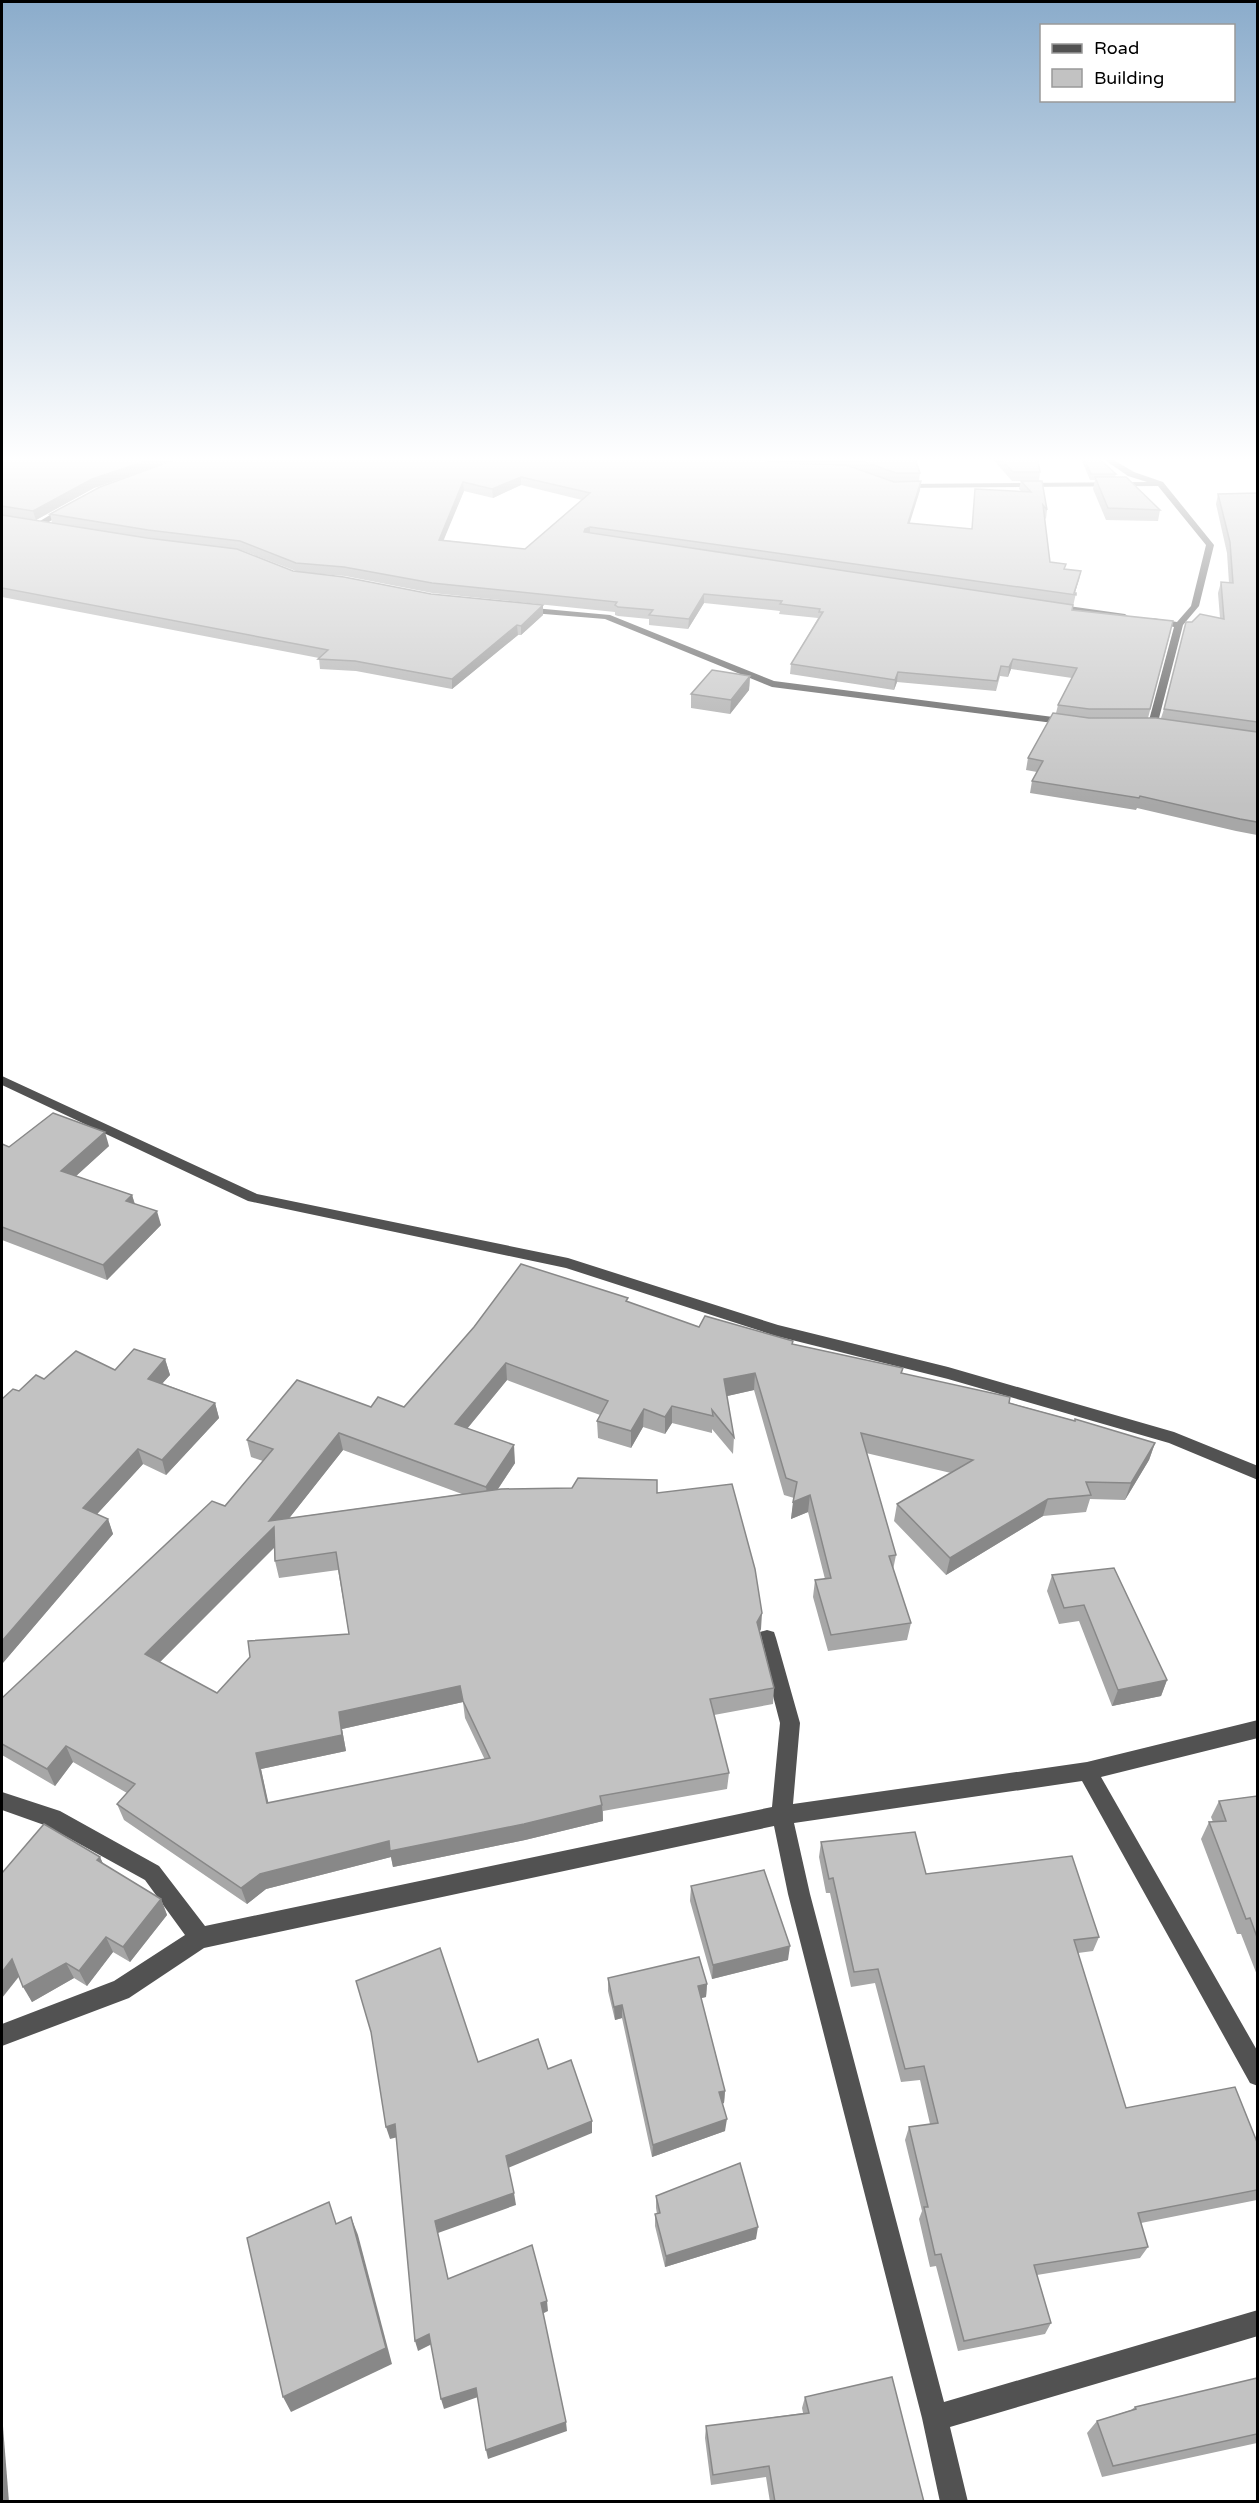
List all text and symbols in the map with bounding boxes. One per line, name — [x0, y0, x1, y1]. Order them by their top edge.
legend — [1040, 24, 1235, 102]
text: Road — [1094, 37, 1139, 59]
text: Building — [1094, 67, 1164, 89]

